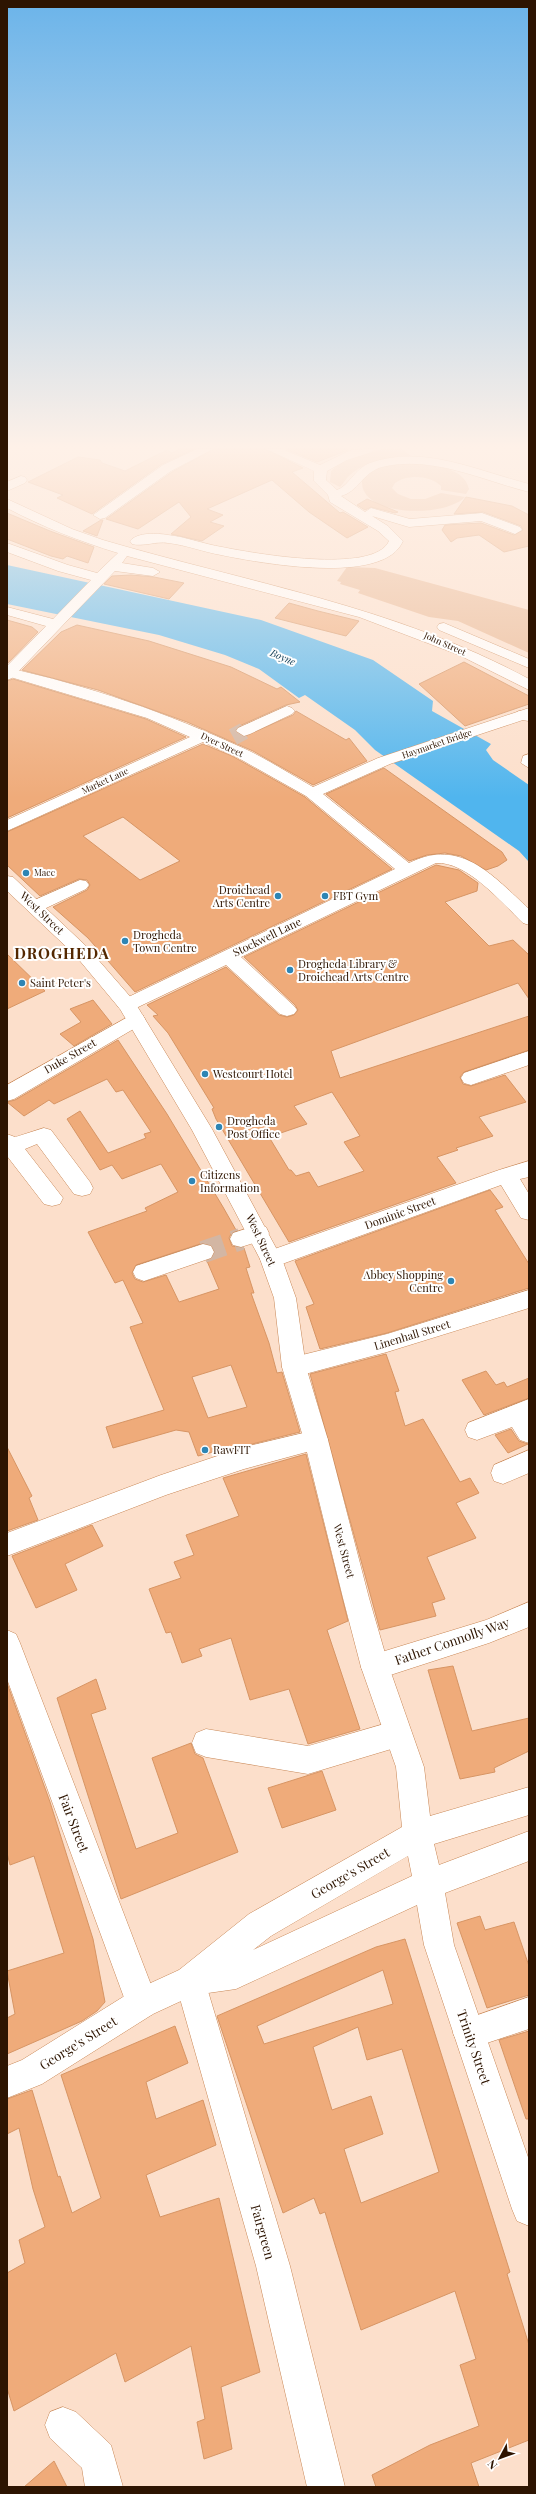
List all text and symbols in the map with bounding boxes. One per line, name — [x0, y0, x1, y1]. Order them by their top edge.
street label: John Street — [422, 628, 469, 658]
water label: Boyne — [267, 645, 298, 669]
street label: Haymarket Bridge — [400, 725, 474, 761]
street label: Dyer Street — [199, 729, 246, 760]
street label: Market Lane — [79, 764, 130, 796]
place label: Mace — [34, 866, 56, 878]
marker: Mace — [21, 868, 31, 878]
place label: Droichead Arts Centre — [212, 882, 271, 910]
street label: West Street — [16, 887, 68, 937]
place label: FBT Gym — [333, 888, 379, 903]
marker: Droichead Arts Centre — [273, 891, 283, 901]
marker: FBT Gym — [320, 891, 330, 901]
street label: Stockwell Lane — [230, 913, 304, 960]
place label: Drogheda Town Centre — [133, 927, 197, 955]
marker: Drogheda Town Centre — [120, 936, 130, 946]
district label: DROGHEDA — [14, 943, 110, 963]
place label: Drogheda Library & Droichead Arts Centre — [298, 956, 409, 984]
marker: Drogheda Library & Droichead Arts Centre — [285, 965, 295, 975]
place label: Saint Peter's — [30, 975, 91, 990]
marker: Saint Peter's — [17, 978, 27, 988]
street label: Duke Street — [41, 1035, 99, 1077]
place label: Westcourt Hotel — [212, 1066, 292, 1081]
marker: Westcourt Hotel — [200, 1069, 210, 1079]
place label: Drogheda Post Office — [227, 1113, 280, 1141]
marker: Drogheda Post Office — [214, 1122, 224, 1132]
place label: Citizens Information — [200, 1167, 260, 1195]
marker: Citizens Information — [187, 1176, 197, 1186]
street label: Dominic Street — [362, 1193, 437, 1232]
street label: West Street — [242, 1210, 280, 1268]
place label: Abbey Shopping Centre — [363, 1267, 443, 1295]
marker: Abbey Shopping Centre — [446, 1276, 456, 1286]
street label: Linenhall Street — [372, 1316, 452, 1353]
place label: RawFIT — [213, 1442, 251, 1457]
marker: RawFIT — [200, 1445, 210, 1455]
street label: West Street — [330, 1521, 359, 1580]
street label: Father Connolly Way — [392, 1613, 512, 1668]
street label: Fair Street — [56, 1791, 94, 1855]
street label: George's Street — [307, 1843, 393, 1902]
street label: Trinity Street — [454, 2007, 495, 2087]
street label: George's Street — [36, 2012, 120, 2073]
street label: Fairgreen — [248, 2202, 280, 2262]
north arrow — [480, 2438, 520, 2478]
text: N — [484, 2457, 500, 2473]

